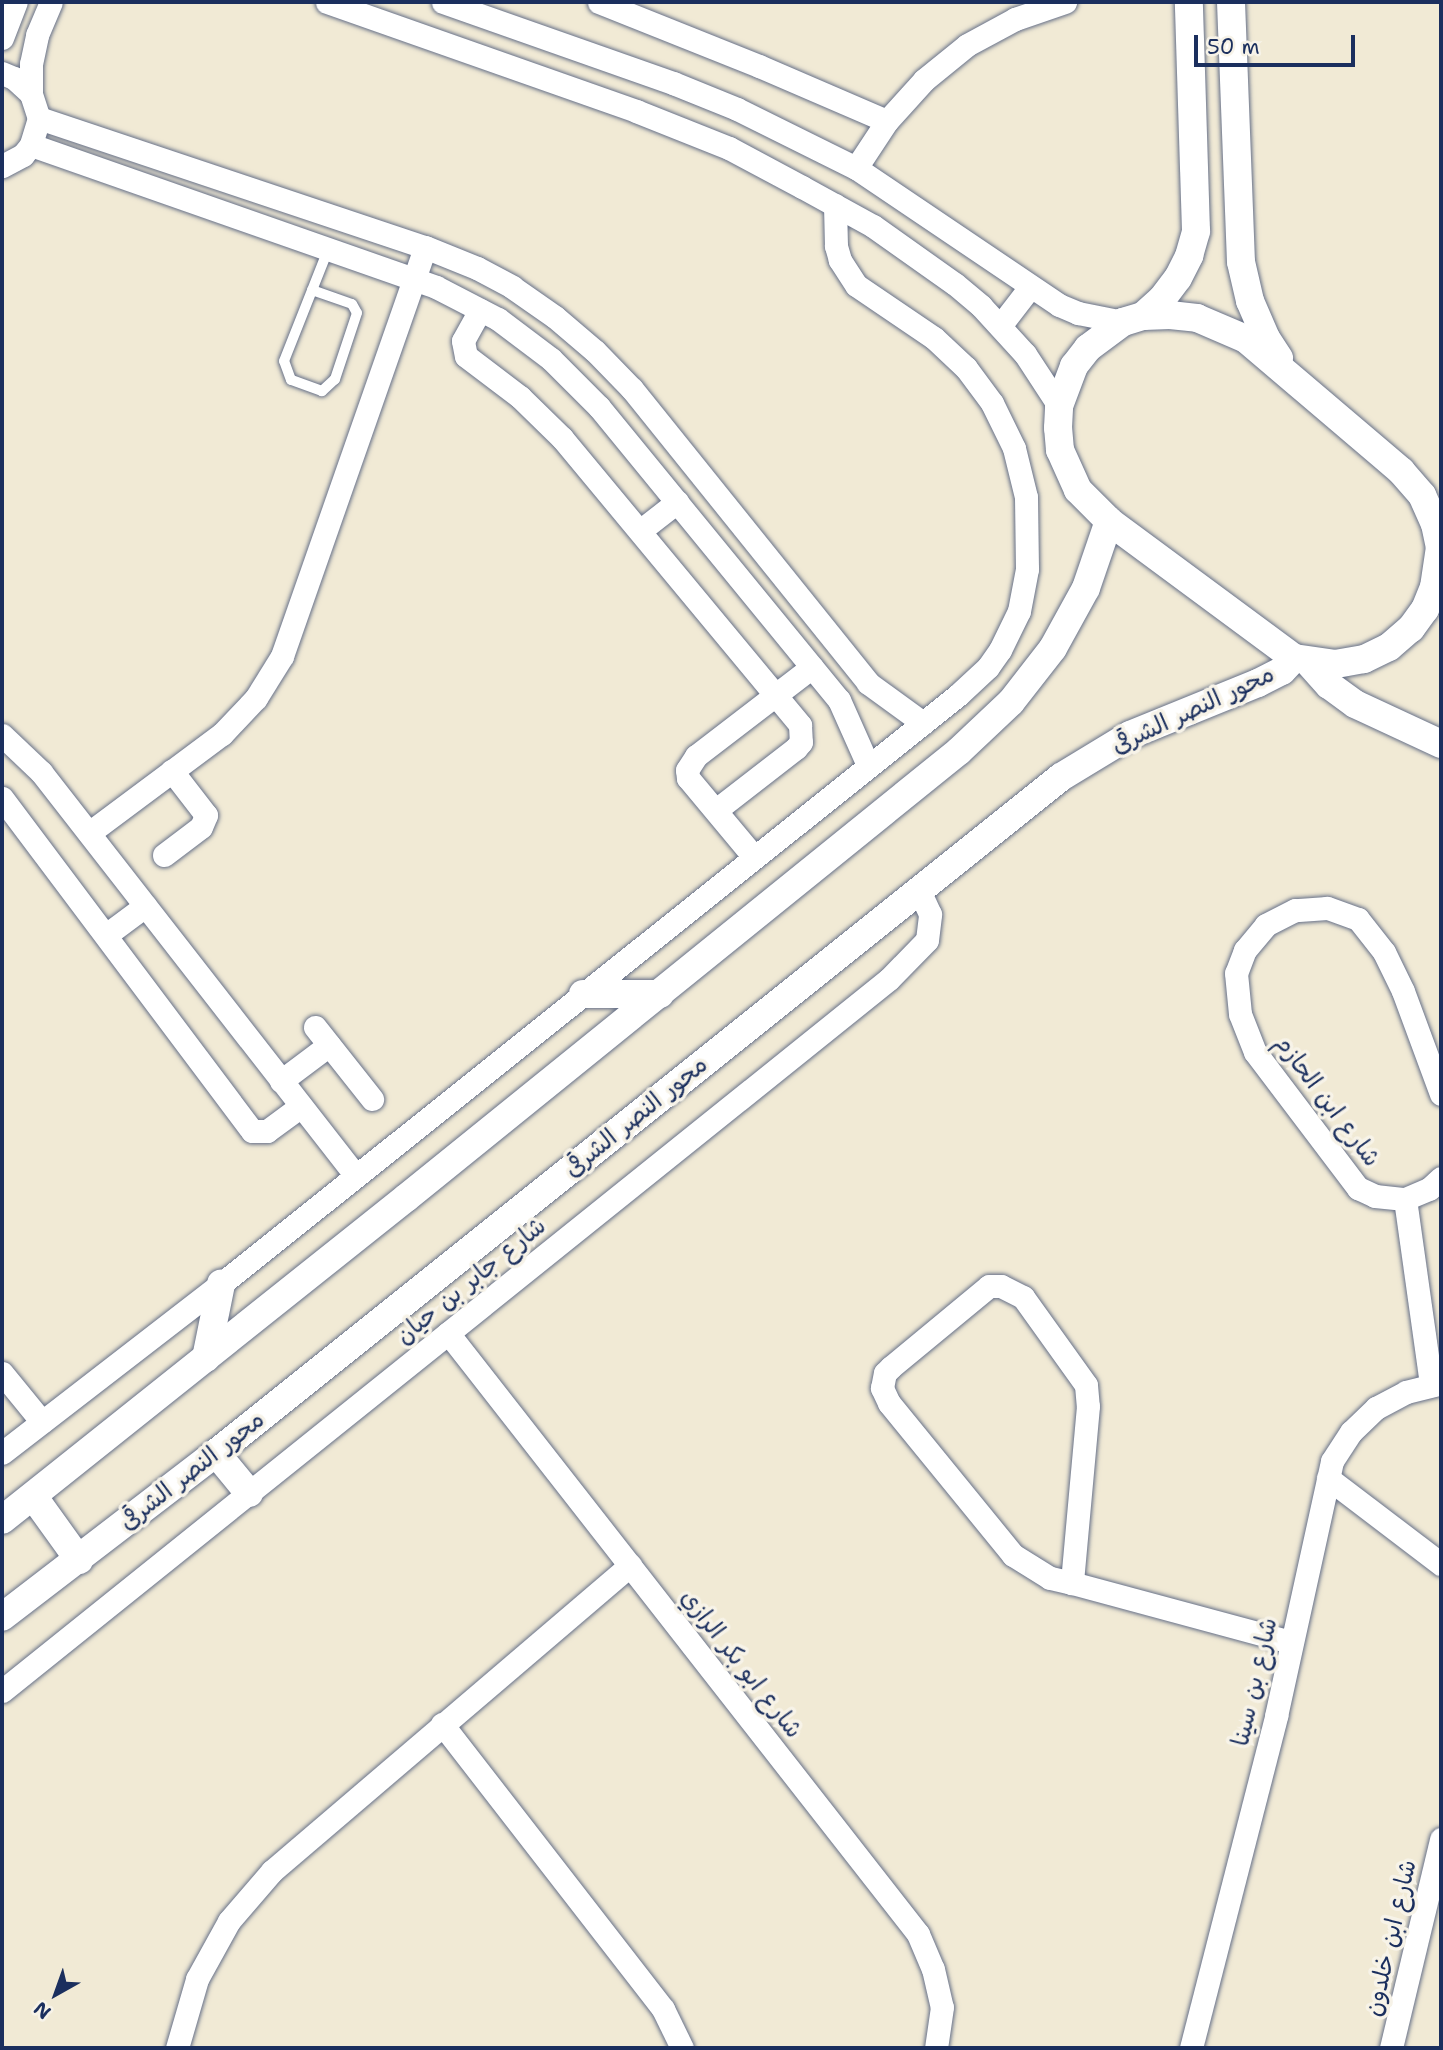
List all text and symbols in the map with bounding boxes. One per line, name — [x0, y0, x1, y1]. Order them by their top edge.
scale bar — [1198, 21, 1359, 65]
text: 50 m — [1207, 33, 1260, 61]
street label: محور النصر الشرقى — [1107, 660, 1279, 760]
street label: شارع ابن الحازم — [1268, 1030, 1386, 1172]
street label: محور النصر الشرقى — [559, 1050, 713, 1184]
street label: شارع جابر بن حيان — [390, 1212, 552, 1350]
street label: محور النصر الشرقى — [114, 1405, 270, 1537]
street label: شارع ابو بكر الرازي — [674, 1584, 808, 1744]
street label: شارع بن سينا — [1226, 1615, 1284, 1749]
street label: شارع ابن خلدون — [1359, 1857, 1423, 2019]
north arrow — [21, 1959, 91, 2029]
text: N — [28, 1996, 56, 2025]

